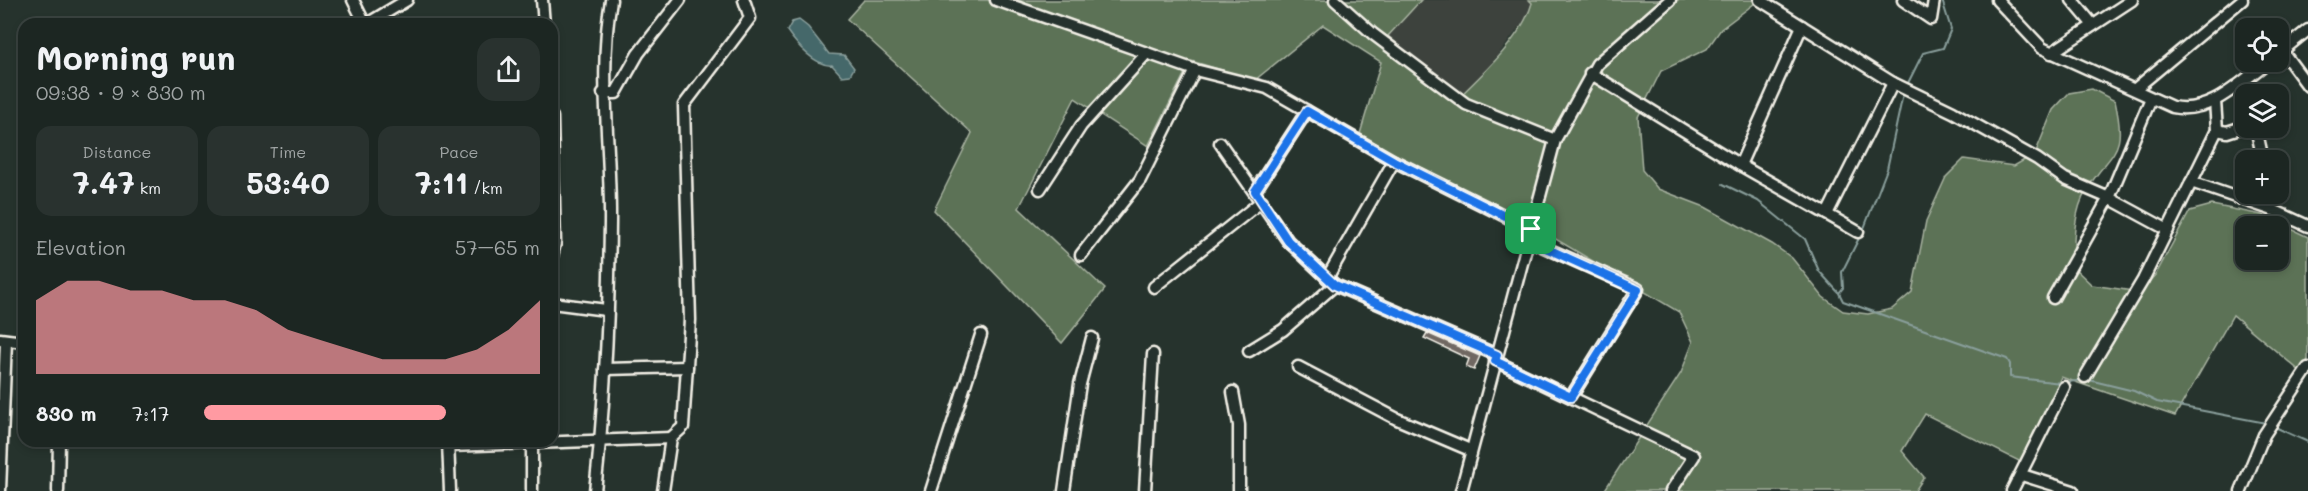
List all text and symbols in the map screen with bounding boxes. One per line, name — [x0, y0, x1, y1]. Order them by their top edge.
map controls — [2235, 18, 2289, 270]
button: locate — [2235, 18, 2289, 72]
text: Morning run — [36, 35, 236, 78]
button: share — [477, 38, 540, 101]
text: 09:38 · 9 × 830 m — [36, 79, 206, 105]
button: layers — [2235, 84, 2289, 138]
text: Distance — [83, 141, 151, 162]
text: Time — [270, 141, 306, 162]
text: Pace — [439, 141, 479, 162]
button: + — [2235, 150, 2289, 204]
text: 7.47 — [73, 162, 135, 202]
text: 53:40 — [246, 162, 330, 202]
text: 7:11 — [415, 162, 468, 202]
text: km — [135, 177, 161, 198]
text: /km — [468, 177, 503, 198]
pin — [1505, 203, 1556, 254]
icon: arrive — [1514, 212, 1547, 245]
button: − — [2235, 216, 2289, 270]
text: Elevation — [36, 234, 126, 260]
text: 57–65 m — [455, 234, 540, 260]
text: 830 m — [36, 400, 96, 426]
text: 7:17 — [132, 400, 169, 426]

